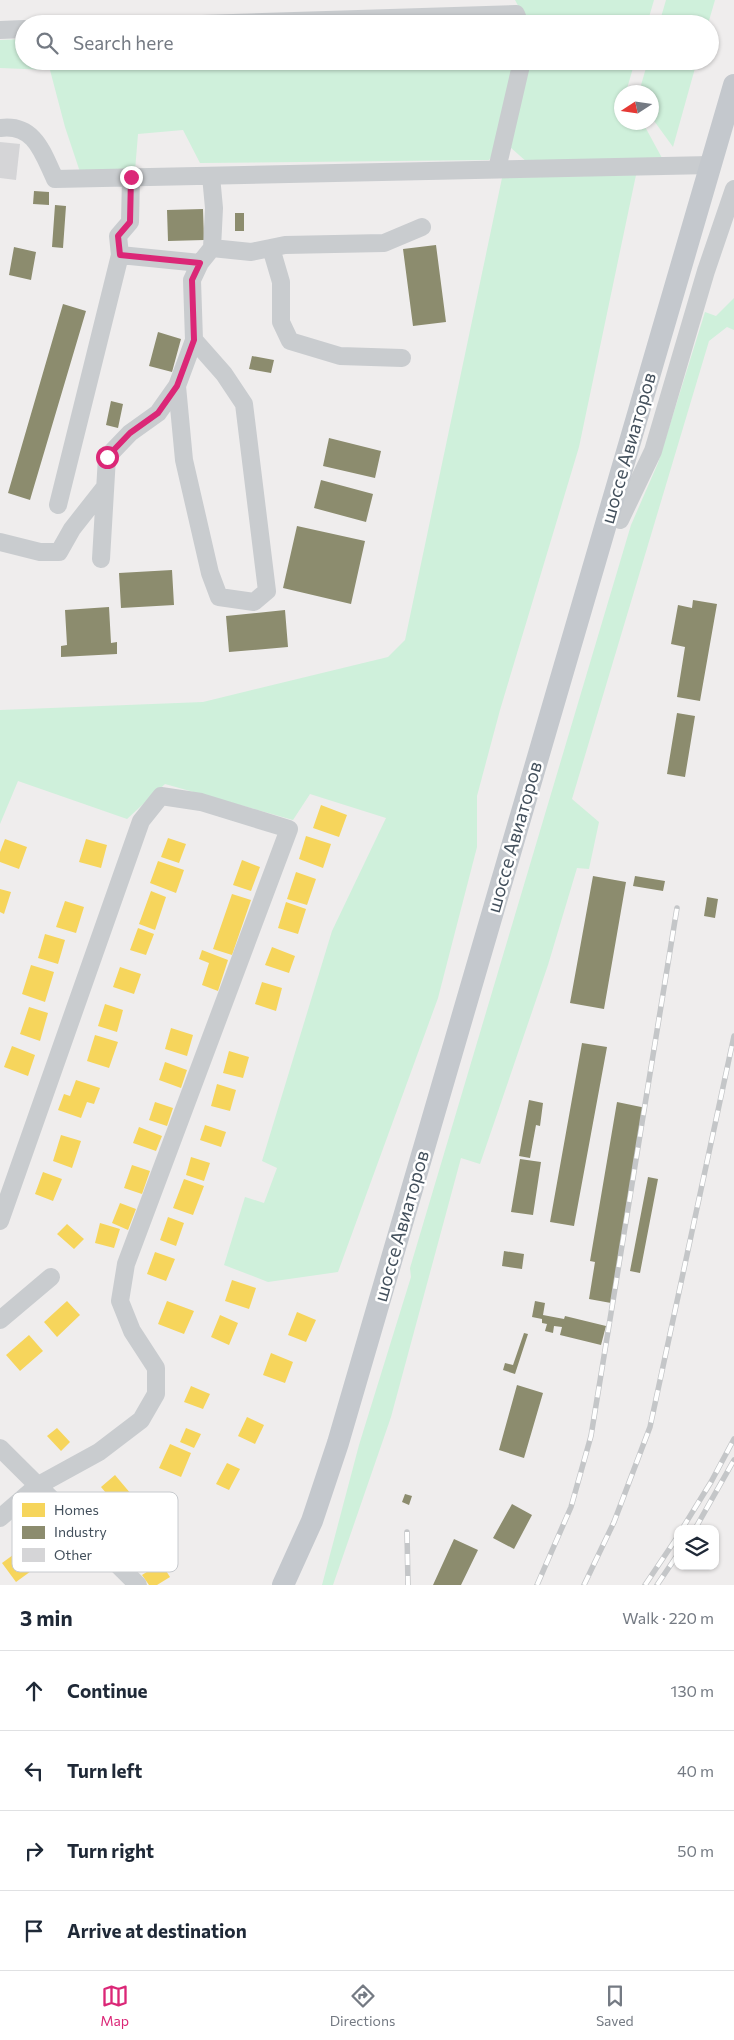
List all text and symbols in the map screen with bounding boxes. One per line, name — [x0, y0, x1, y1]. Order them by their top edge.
search box — [15, 15, 719, 70]
icon: search — [33, 29, 61, 57]
text: Search here — [73, 31, 173, 54]
north arrow — [614, 85, 659, 130]
route end — [120, 166, 143, 189]
street label: шоссе Авиаторов — [595, 370, 660, 526]
route start — [96, 446, 119, 469]
street label: шоссе Авиаторов — [481, 759, 546, 915]
street label: шоссе Авиаторов — [368, 1148, 433, 1304]
legend — [12, 1492, 178, 1572]
text: Homes — [54, 1501, 99, 1518]
text: Industry — [54, 1523, 107, 1540]
map controls — [674, 1525, 719, 1570]
button: layers — [674, 1525, 719, 1570]
text: Other — [54, 1546, 93, 1563]
text: 3 min — [20, 1605, 73, 1630]
text: Walk · 220 m — [622, 1608, 714, 1627]
icon: ahead — [20, 1677, 48, 1705]
text: Continue — [67, 1679, 147, 1702]
text: 130 m — [671, 1681, 714, 1700]
icon: left — [20, 1757, 48, 1785]
text: Turn left — [67, 1759, 142, 1782]
text: 40 m — [677, 1761, 714, 1780]
icon: right — [20, 1837, 48, 1865]
text: Turn right — [67, 1839, 154, 1862]
text: 50 m — [677, 1841, 714, 1860]
icon: arrive — [20, 1917, 48, 1945]
text: Arrive at destination — [67, 1919, 247, 1942]
tab: Map — [100, 1982, 129, 2029]
tab: Directions — [330, 1982, 395, 2029]
tab: Saved — [596, 1982, 634, 2029]

